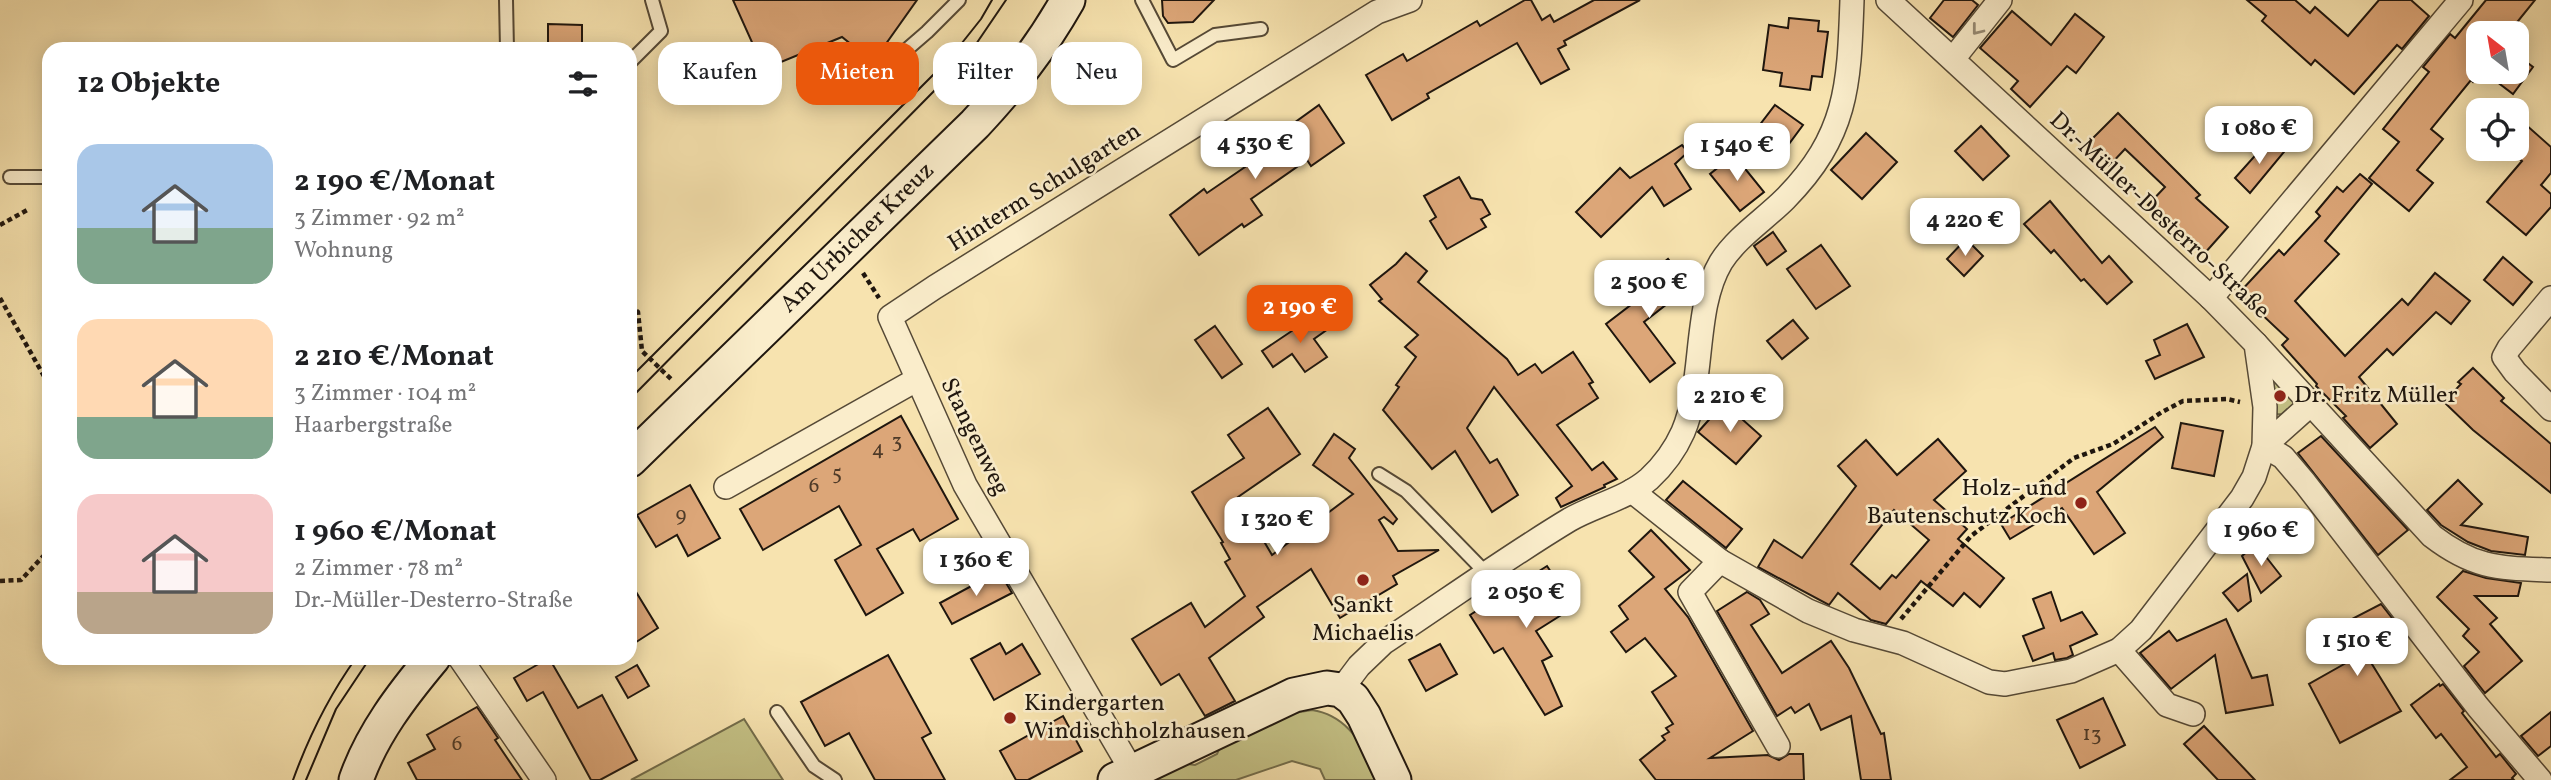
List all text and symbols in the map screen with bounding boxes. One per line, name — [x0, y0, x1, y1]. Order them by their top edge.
one-way arrow — [1973, 21, 1985, 34]
north arrow — [2466, 21, 2529, 84]
map controls — [2466, 21, 2529, 161]
chip: Kaufen — [658, 42, 782, 105]
chip: Mieten — [796, 42, 919, 105]
chip: Filter — [933, 42, 1037, 105]
chip: Neu — [1051, 42, 1142, 105]
text: 12 Objekte — [77, 63, 220, 105]
icon: filters — [564, 65, 602, 103]
button: locate — [2466, 98, 2529, 161]
street label: Dr.-Müller-Desterro-Straße — [2041, 104, 2277, 328]
pin: 1 080 € — [2194, 106, 2324, 166]
text: 1 080 € — [2221, 113, 2297, 145]
street label: Hinterm Schulgarten — [942, 115, 1148, 261]
pin: 4 530 € — [1190, 122, 1320, 181]
pin: 1 540 € — [1672, 124, 1802, 183]
text: 4 530 € — [1217, 128, 1293, 160]
text: 1 540 € — [1700, 130, 1774, 162]
street label: Am Urbicher Kreuz — [773, 155, 943, 321]
text: 2 190 €/Monat — [294, 161, 495, 203]
icon: home — [133, 172, 217, 256]
pin: 4 220 € — [1900, 198, 2030, 258]
text: 3 Zimmer · 92 m² — [294, 203, 465, 235]
text: 4 220 € — [1926, 205, 2004, 237]
text: Wohnung — [294, 235, 393, 267]
pin: 2 500 € — [1584, 260, 1714, 320]
text: 2 500 € — [1610, 267, 1688, 299]
pin: 2 190 € — [1235, 286, 1365, 345]
text: 2 190 € — [1263, 292, 1337, 324]
text: 2 210 €/Monat — [294, 336, 494, 378]
icon: home — [133, 347, 217, 431]
street label: Stangenweg — [931, 373, 1017, 501]
pin: 2 210 € — [1665, 374, 1795, 434]
text: 3 Zimmer · 104 m² — [294, 378, 476, 410]
place label: Dr. Fritz Müller — [2294, 379, 2458, 413]
text: 2 210 € — [1693, 381, 1767, 413]
marker: Dr. Fritz Müller — [2272, 388, 2288, 404]
text: Haarbergstraße — [294, 410, 452, 442]
house number: 3 — [892, 427, 902, 456]
house number: 4 — [872, 435, 884, 464]
house number: 5 — [832, 459, 842, 488]
house number: 6 — [809, 472, 819, 501]
place label: Holz- und Bautenschutz Koch — [1867, 472, 2067, 534]
marker: Holz- und Bautenschutz Koch — [2073, 495, 2089, 511]
pin: 1 320 € — [1212, 498, 1342, 557]
house number: 9 — [676, 501, 687, 530]
text: 1 320 € — [1240, 504, 1314, 536]
pin: 1 960 € — [2196, 508, 2326, 568]
text: 1 960 €/Monat — [294, 511, 496, 553]
text: 1 960 € — [2223, 515, 2299, 547]
icon: home — [133, 522, 217, 606]
pin: 1 360 € — [911, 538, 1041, 598]
text: 1 360 € — [939, 545, 1013, 577]
text: 2 Zimmer · 78 m² — [294, 553, 463, 585]
pin: 2 050 € — [1461, 570, 1591, 630]
marker: Sankt Michaelis — [1355, 572, 1371, 588]
text: 2 050 € — [1487, 577, 1565, 609]
text: Dr.-Müller-Desterro-Straße — [294, 585, 573, 617]
place label: Sankt Michaelis — [1312, 589, 1414, 651]
pin: 1 510 € — [2292, 618, 2422, 678]
text: 1 510 € — [2322, 625, 2392, 657]
place label: Kindergarten Windischholzhausen — [1024, 687, 1246, 749]
marker: Kindergarten Windischholzhausen — [1002, 710, 1018, 726]
house number: 13 — [2083, 720, 2101, 749]
house number: 6 — [452, 730, 462, 759]

